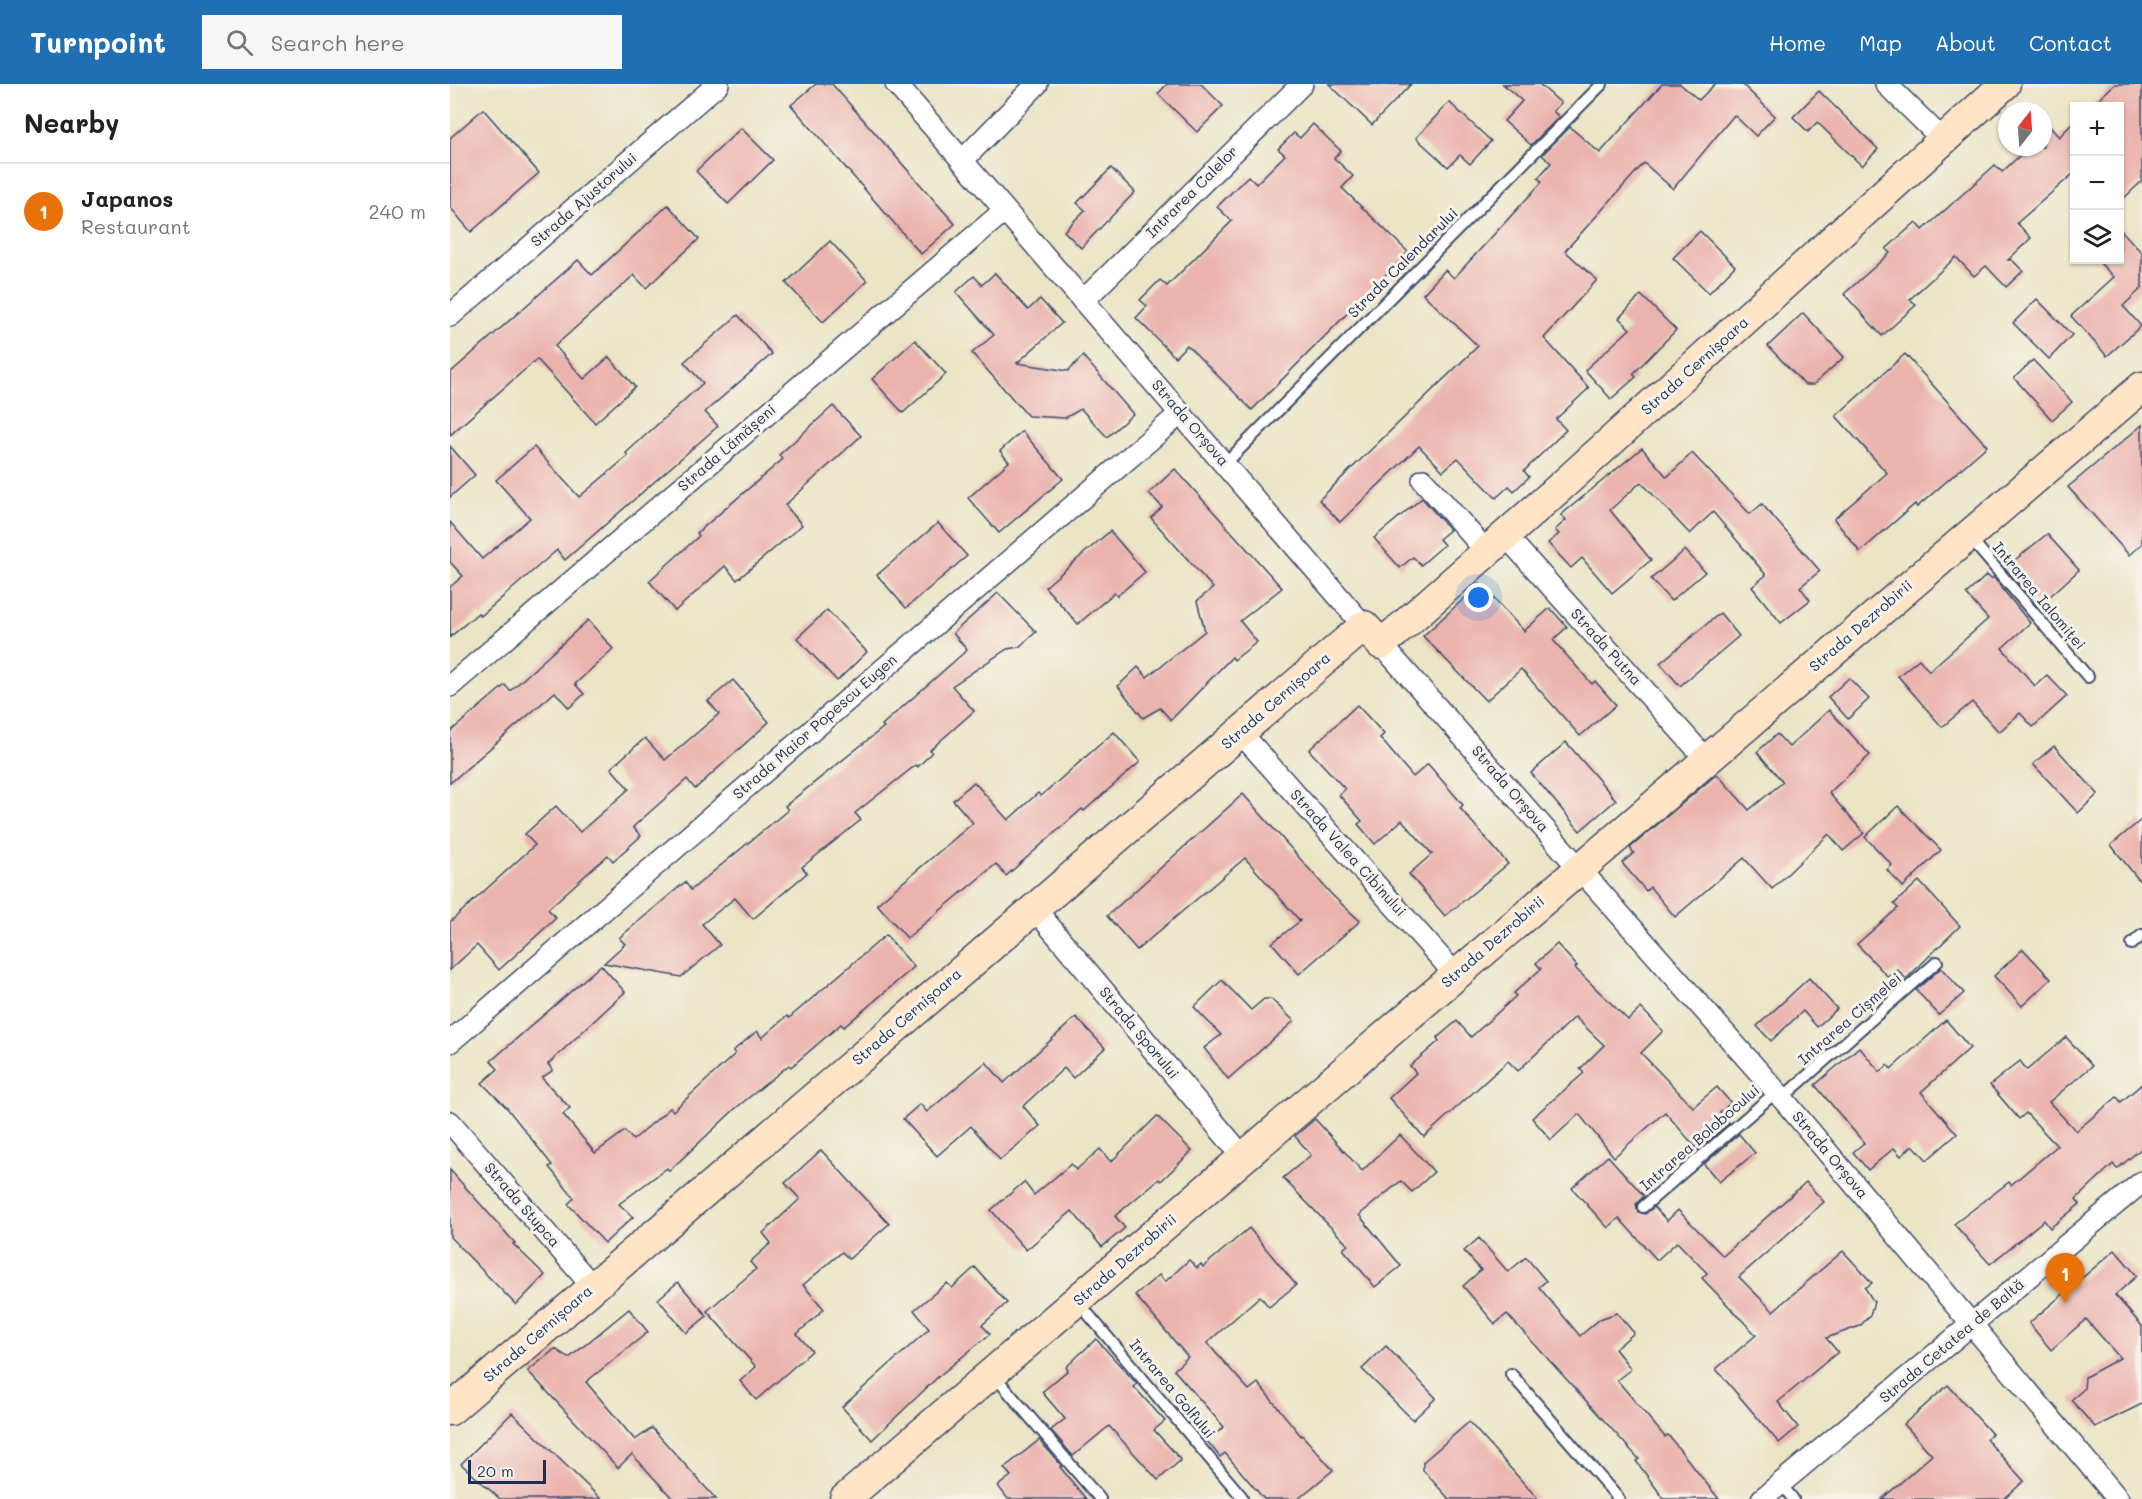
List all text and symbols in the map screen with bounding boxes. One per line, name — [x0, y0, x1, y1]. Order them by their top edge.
search box — [202, 15, 622, 69]
text: Turnpoint — [30, 24, 166, 60]
icon: search — [223, 26, 256, 59]
text: Search here — [271, 28, 405, 57]
text: Home — [1769, 29, 1826, 56]
text: Map — [1859, 29, 1902, 56]
text: About — [1935, 29, 1996, 56]
text: Contact — [2029, 29, 2112, 56]
north arrow — [1998, 102, 2052, 156]
map controls — [2070, 102, 2124, 264]
button: + — [2070, 102, 2124, 156]
text: Nearby — [24, 106, 119, 140]
street label: Intrarea Calelor — [1141, 141, 1242, 242]
street label: Strada Ajustorului — [526, 148, 641, 251]
button: − — [2070, 156, 2124, 210]
text: Japanos — [81, 184, 173, 213]
text: 1 — [39, 198, 48, 224]
text: 240 m — [368, 198, 426, 224]
street label: Strada Calendarului — [1343, 203, 1462, 322]
button: layers — [2070, 210, 2124, 264]
text: Restaurant — [81, 213, 191, 239]
street label: Strada Cernișoara — [1636, 312, 1753, 420]
street label: Strada Orșova — [1147, 375, 1234, 470]
street label: Strada Lămășeni — [673, 399, 780, 496]
street label: Intrarea Ialomiței — [1988, 537, 2091, 654]
street label: Strada Dezrobirii — [1804, 575, 1916, 676]
your location — [1464, 583, 1493, 612]
street label: Strada Putna — [1567, 604, 1647, 689]
street label: Strada Cernișoara — [1217, 647, 1335, 754]
street label: Strada Maior Popescu Eugen — [728, 649, 901, 803]
street label: Strada Orșova — [1467, 741, 1554, 836]
street label: Strada Valea Cibinului — [1286, 785, 1411, 920]
street label: Strada Dezrobirii — [1436, 891, 1548, 992]
street label: Strada Cernișoara — [848, 963, 966, 1070]
street label: Intrarea Cișmelei — [1793, 968, 1906, 1069]
street label: Strada Sporului — [1095, 982, 1184, 1083]
street label: Intrarea Bolobocului — [1635, 1080, 1763, 1195]
street label: Strada Orșova — [1787, 1106, 1873, 1203]
street label: Strada Stupca — [480, 1158, 565, 1251]
street label: Strada Dezrobirii — [1068, 1209, 1180, 1310]
pin: 1 — [2046, 1254, 2084, 1303]
street label: Strada Cetatea de Baltă — [1875, 1274, 2028, 1407]
street label: Strada Cernișoara — [479, 1280, 597, 1387]
street label: Intrarea Golfului — [1125, 1335, 1220, 1442]
scale bar — [468, 1457, 546, 1484]
text: 20 m — [477, 1460, 514, 1481]

